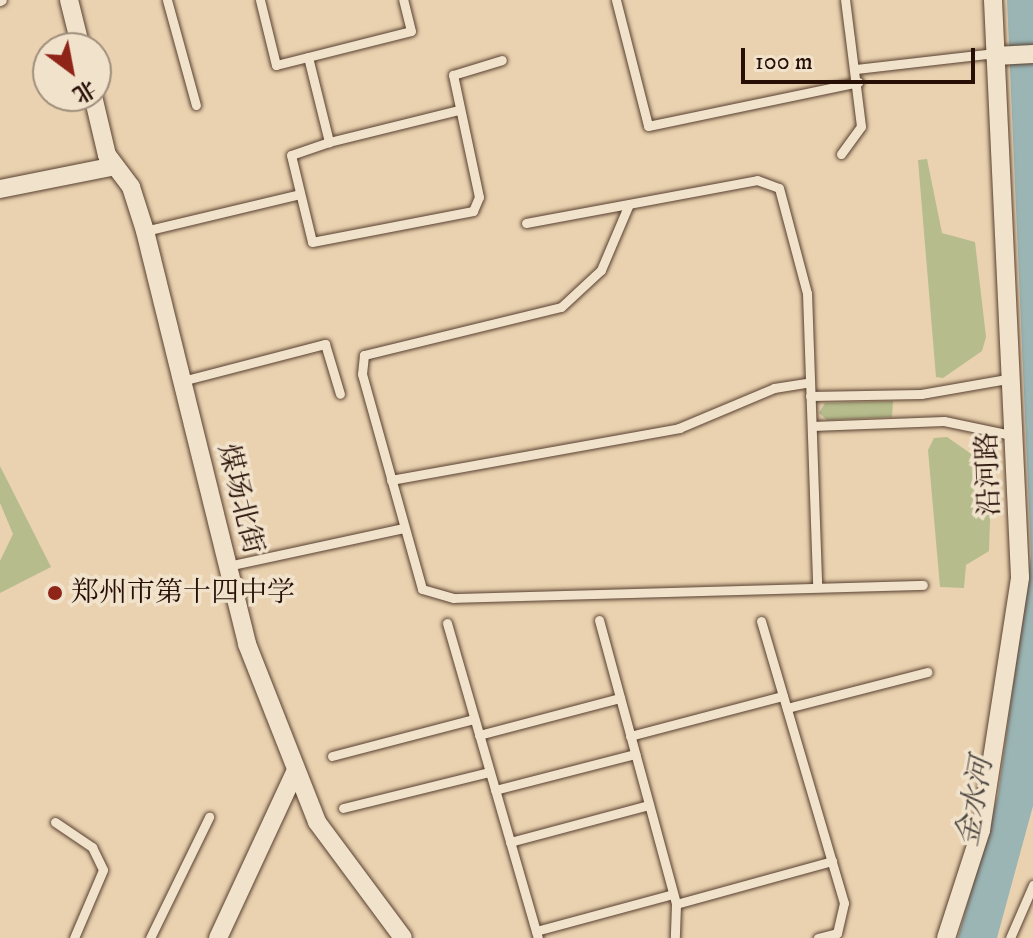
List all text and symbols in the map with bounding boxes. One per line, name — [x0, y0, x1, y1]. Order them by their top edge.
north arrow — [32, 32, 112, 112]
scale bar — [745, 32, 979, 82]
text: 100 m — [755, 47, 813, 77]
text: 北 — [67, 74, 100, 108]
street label: 沿河路 — [971, 431, 1007, 517]
street label: 煤场北街 — [210, 441, 270, 557]
place label: 郑州市第十四中学 — [71, 576, 295, 610]
marker: 郑州市第十四中学 — [46, 584, 64, 602]
water label: 金水河 — [950, 755, 1002, 849]

